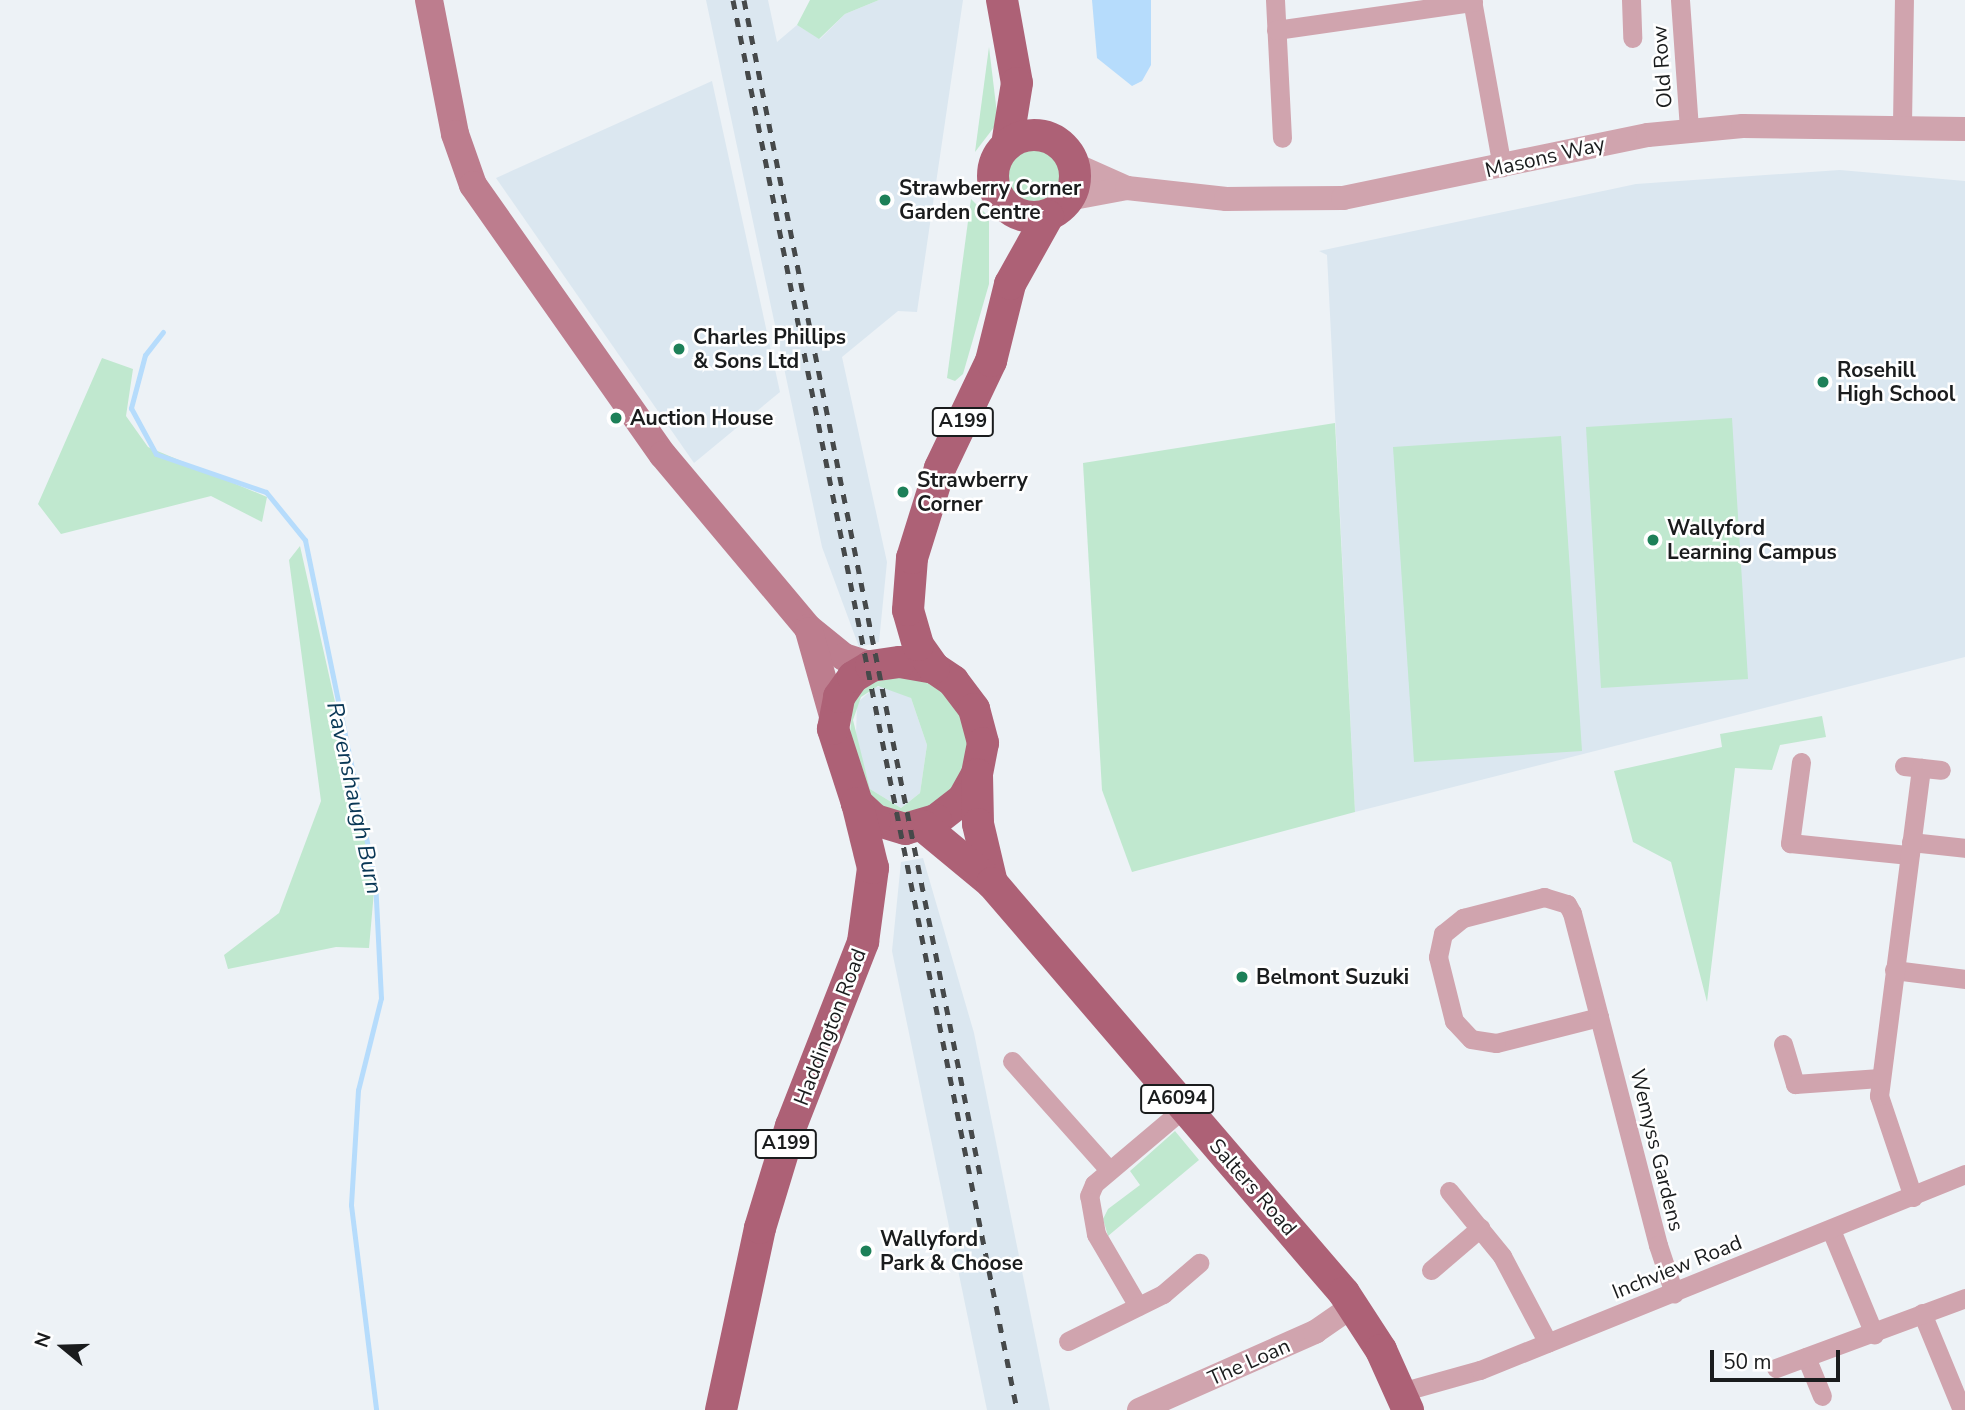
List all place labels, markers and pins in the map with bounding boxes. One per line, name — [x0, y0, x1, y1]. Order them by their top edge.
place label: Strawberry Corner Garden Centre — [899, 175, 1081, 225]
marker: Strawberry Corner Garden Centre — [877, 192, 893, 208]
place label: Charles Phillips & Sons Ltd — [693, 324, 846, 374]
marker: Charles Phillips & Sons Ltd — [671, 341, 687, 357]
place label: Rosehill High School — [1837, 357, 1956, 407]
marker: Rosehill High School — [1815, 374, 1831, 390]
place label: Auction House — [630, 405, 773, 431]
marker: Auction House — [608, 410, 624, 426]
place label: Strawberry Corner — [917, 467, 1028, 517]
marker: Strawberry Corner — [895, 484, 911, 500]
place label: Wallyford Learning Campus — [1667, 515, 1837, 565]
marker: Wallyford Learning Campus — [1645, 532, 1661, 548]
place label: Belmont Suzuki — [1256, 964, 1409, 990]
marker: Belmont Suzuki — [1234, 969, 1250, 985]
place label: Wallyford Park & Choose — [880, 1226, 1023, 1276]
marker: Wallyford Park & Choose — [858, 1243, 874, 1259]

